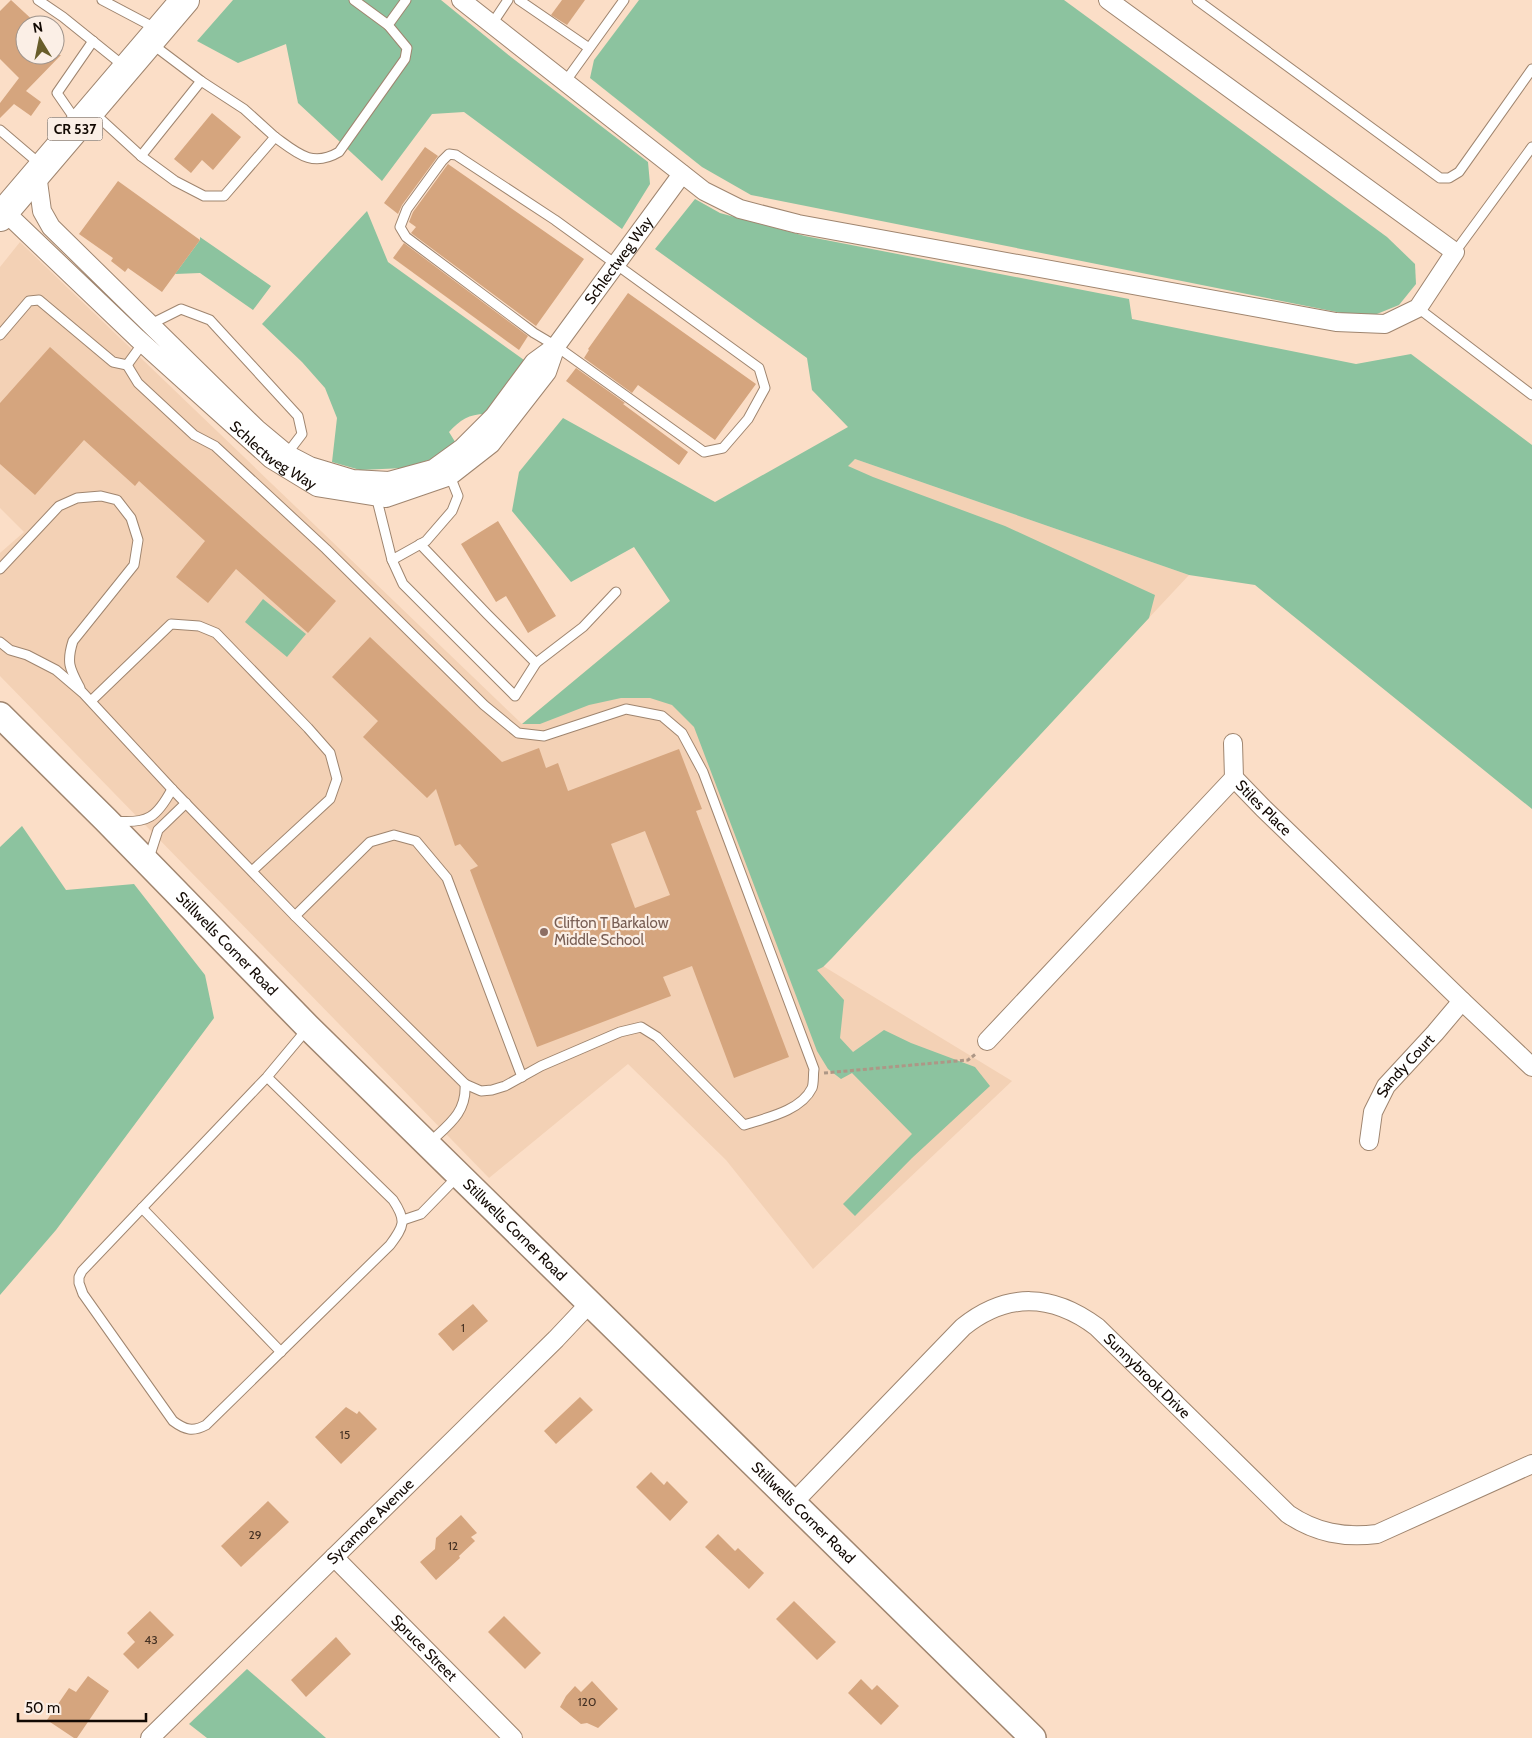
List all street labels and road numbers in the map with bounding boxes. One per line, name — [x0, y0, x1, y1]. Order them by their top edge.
road number: CR 537 — [48, 118, 102, 140]
street label: Schlectweg Way — [581, 213, 657, 308]
street label: Schlectweg Way — [226, 417, 320, 494]
street label: Stiles Place — [1232, 776, 1295, 840]
street label: Stillwells Corner Road — [172, 888, 281, 999]
street label: Sandy Court — [1373, 1031, 1438, 1100]
street label: Stillwells Corner Road — [459, 1175, 570, 1284]
street label: Sunnybrook Drive — [1100, 1330, 1194, 1422]
street label: Stillwells Corner Road — [748, 1458, 859, 1567]
street label: Sycamore Avenue — [323, 1475, 418, 1568]
street label: Spruce Street — [387, 1611, 461, 1685]

